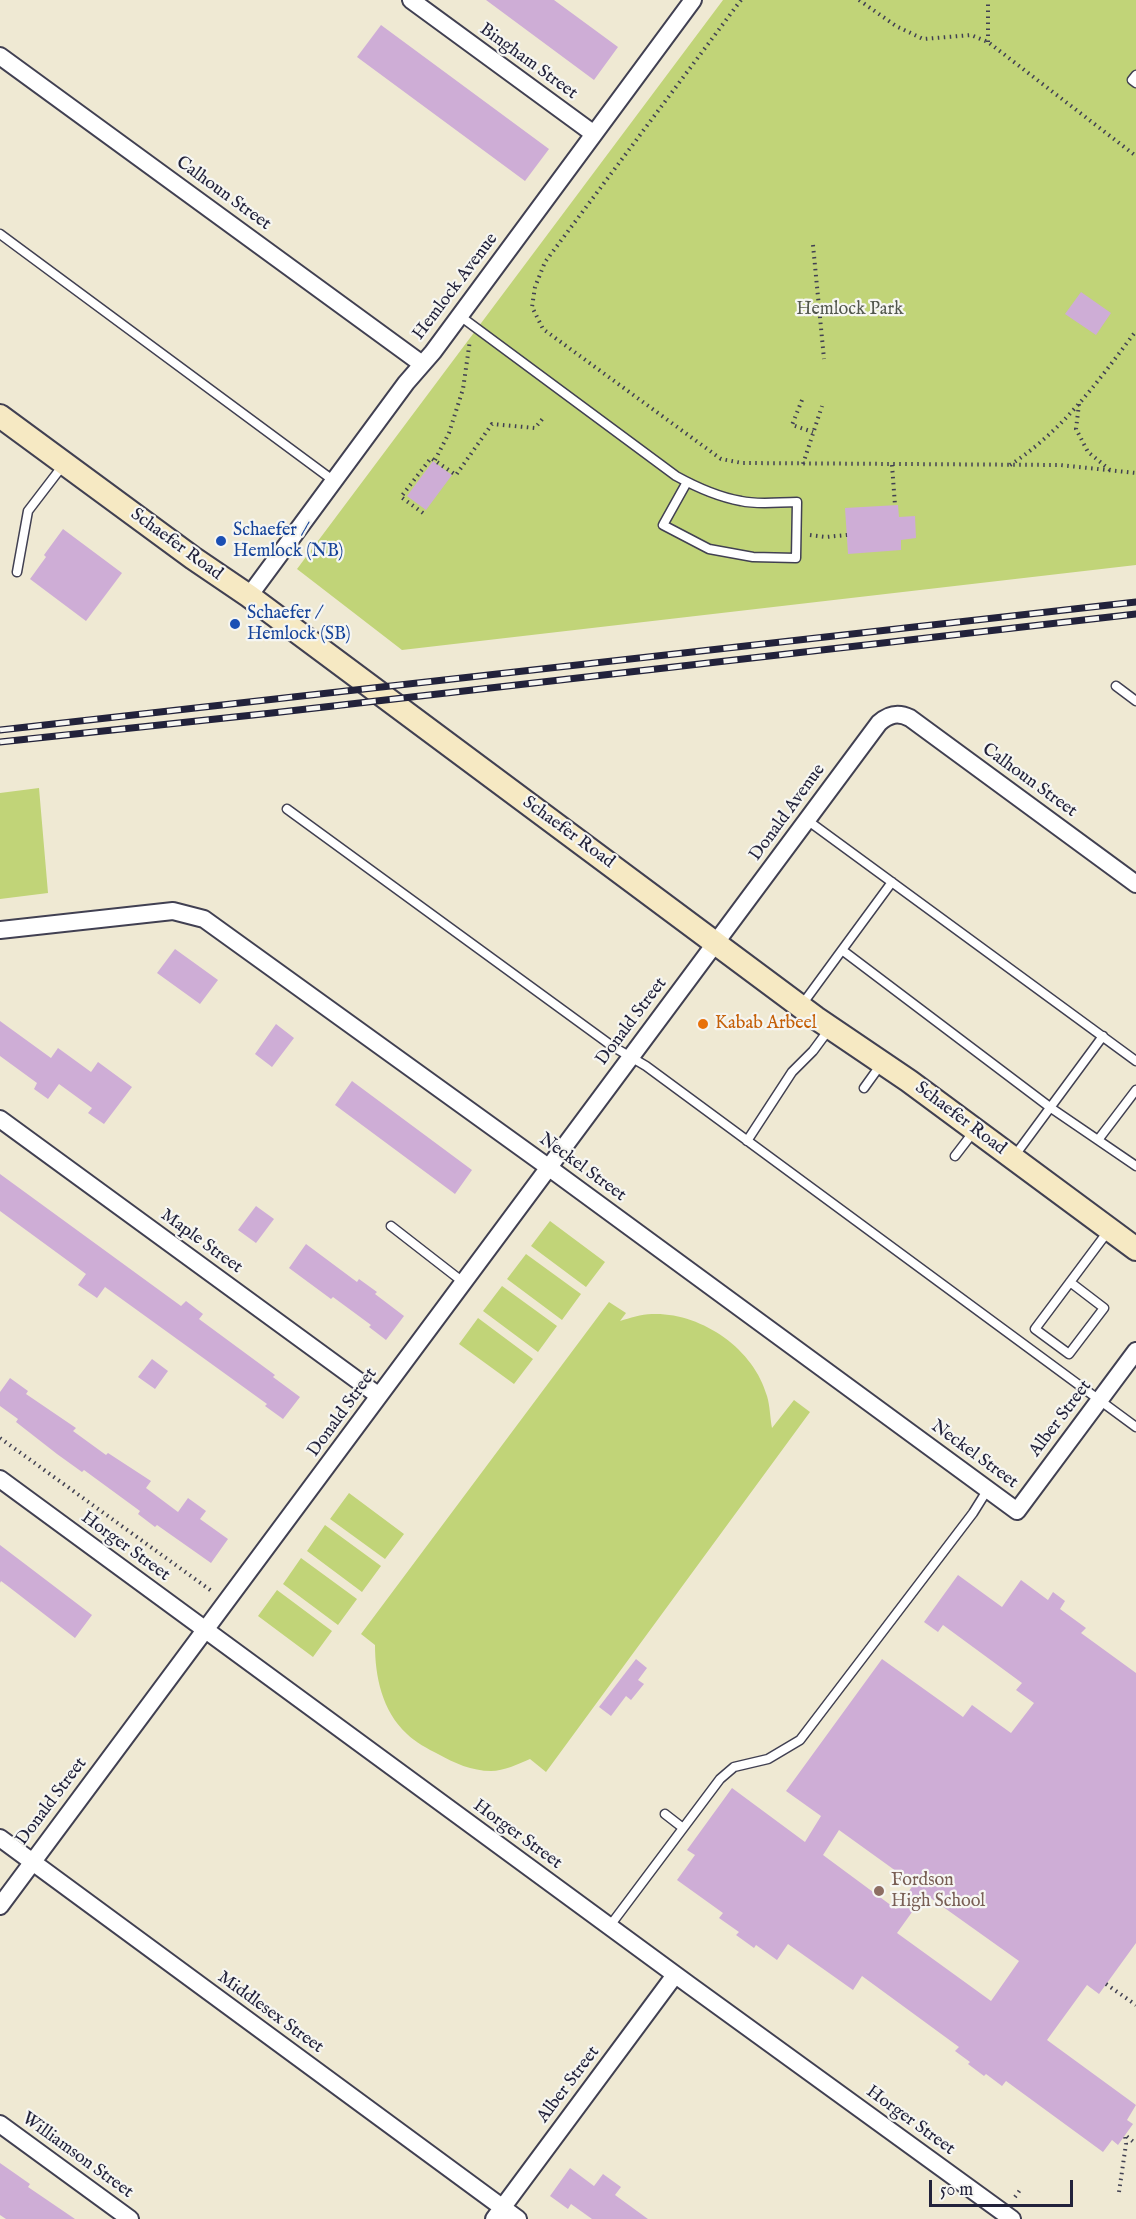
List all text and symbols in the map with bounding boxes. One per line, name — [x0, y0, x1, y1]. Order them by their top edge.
street label: Bingham Street — [475, 19, 581, 105]
street label: Calhoun Street — [171, 152, 275, 236]
street label: Hemlock Avenue — [409, 229, 503, 345]
park label: Hemlock Park — [796, 299, 904, 321]
street label: Schaefer Road — [126, 504, 226, 586]
place label: Schaefer / Hemlock (NB) — [233, 520, 343, 562]
marker: Schaefer / Hemlock (NB) — [214, 534, 228, 548]
place label: Schaefer / Hemlock (SB) — [247, 603, 351, 646]
marker: Schaefer / Hemlock (SB) — [228, 617, 242, 631]
street label: Calhoun Street — [977, 739, 1081, 823]
street label: Donald Avenue — [746, 760, 830, 866]
street label: Schaefer Road — [518, 792, 618, 874]
street label: Donald Street — [592, 974, 672, 1070]
place label: Kabab Arbeel — [715, 1013, 817, 1035]
marker: Kabab Arbeel — [696, 1017, 710, 1031]
street label: Schaefer Road — [910, 1078, 1010, 1160]
street label: Neckel Street — [534, 1129, 630, 1207]
street label: Maple Street — [156, 1205, 246, 1279]
street label: Donald Street — [304, 1364, 382, 1462]
street label: Alber Street — [1025, 1376, 1097, 1462]
street label: Neckel Street — [926, 1416, 1022, 1494]
street label: Horger Street — [76, 1507, 174, 1587]
street label: Donald Street — [12, 1754, 92, 1850]
street label: Horger Street — [468, 1795, 566, 1875]
place label: Fordson High School — [891, 1870, 985, 1912]
marker: Fordson High School — [872, 1884, 886, 1898]
street label: Middlesex Street — [213, 1967, 327, 2059]
street label: Alber Street — [533, 2042, 605, 2128]
street label: Horger Street — [861, 2081, 959, 2161]
street label: Williamson Street — [17, 2108, 137, 2204]
scale bar — [932, 2168, 1076, 2206]
text: 50 m — [940, 2179, 973, 2202]

